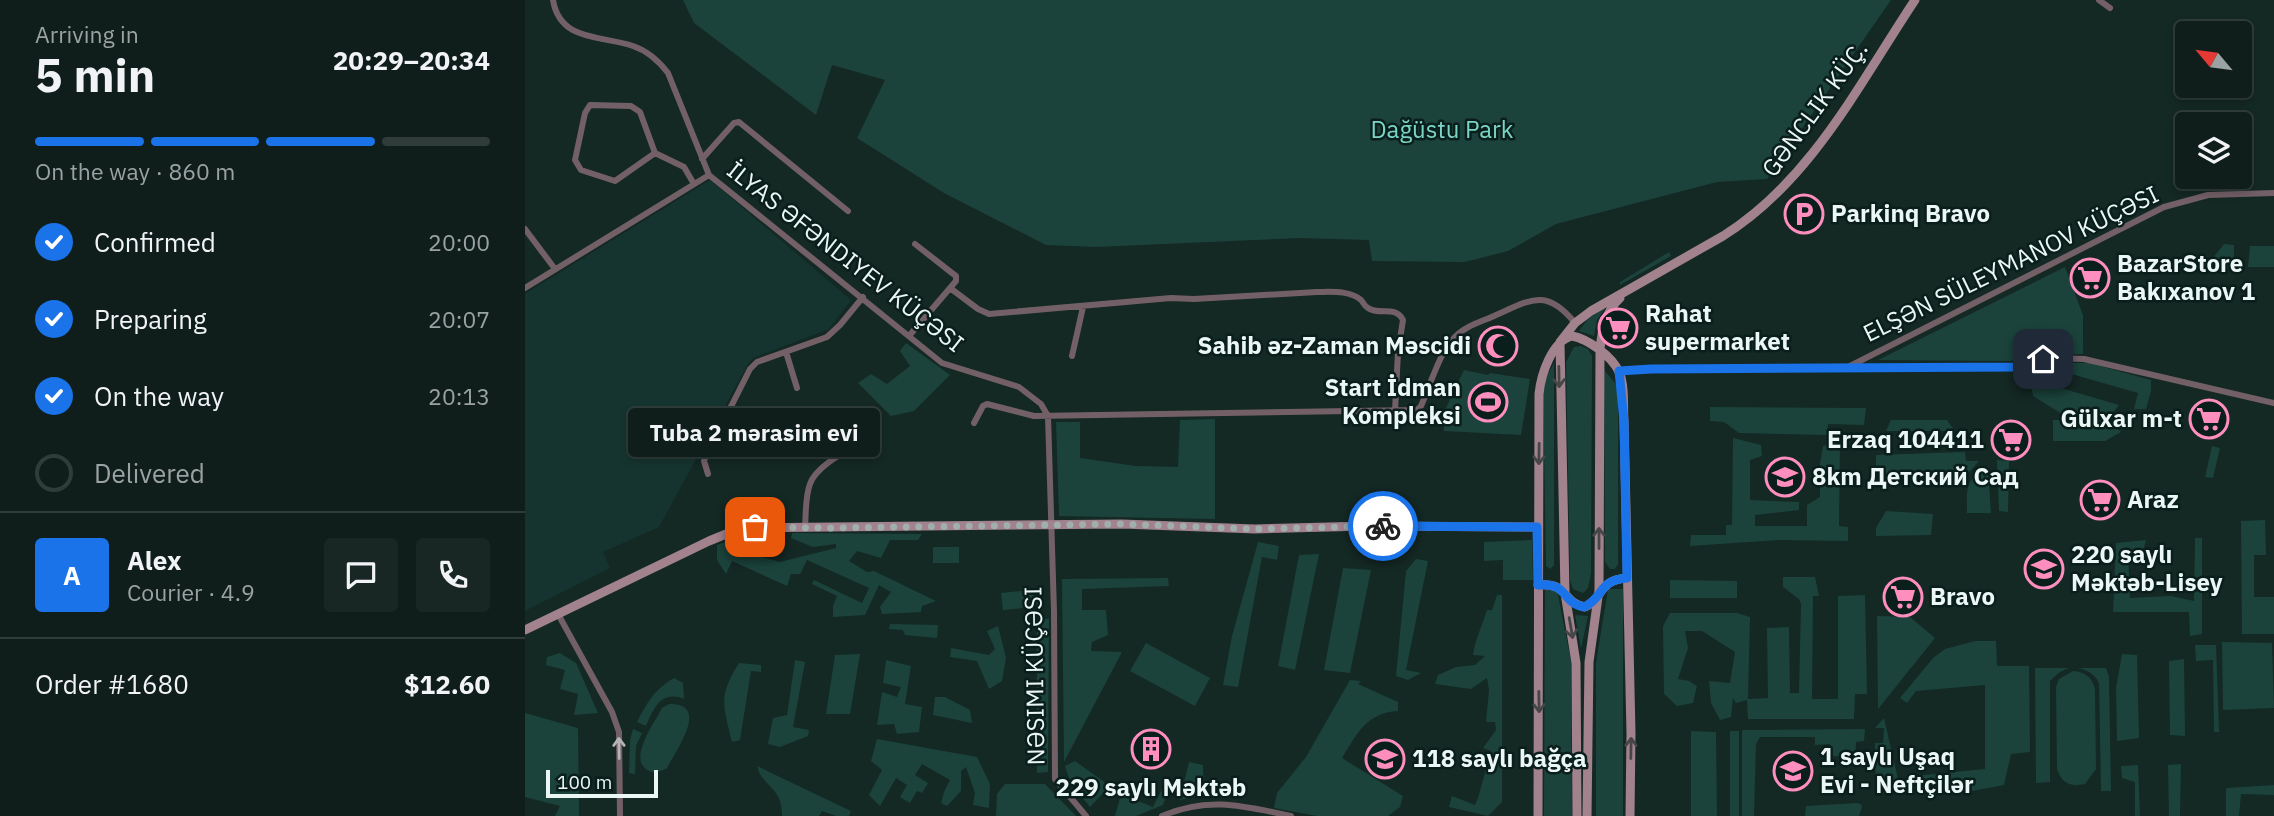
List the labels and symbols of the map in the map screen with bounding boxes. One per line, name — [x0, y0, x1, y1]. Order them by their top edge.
north arrow — [2175, 21, 2252, 98]
street label: GƏNCLIK KÜÇ. — [1754, 34, 1874, 183]
park label: Dağüstu Park — [1370, 113, 1514, 145]
street label: İLYAS ƏFƏNDIYEV KÜÇƏSI — [721, 154, 971, 359]
street label: ELŞƏN SÜLEYMANOV KÜÇƏSI — [1857, 177, 2164, 349]
parking icon: Parkinq Bravo — [1783, 193, 1825, 235]
place label: Parkinq Bravo — [1831, 197, 1990, 229]
place label: BazarStore Bakıxanov 1 — [2117, 247, 2255, 307]
supermarket icon: BazarStore Bakıxanov 1 — [2069, 257, 2111, 299]
place label: Rahat supermarket — [1645, 297, 1790, 357]
supermarket icon: Rahat supermarket — [1597, 307, 1639, 349]
mosque icon: Sahib əz-Zaman Məscidi — [1477, 325, 1519, 367]
place label: Sahib əz-Zaman Məscidi — [1197, 329, 1471, 361]
pin — [2013, 329, 2073, 389]
one-way arrow — [1553, 365, 1566, 388]
place label: Start İdman Kompleksi — [1324, 371, 1461, 431]
sports icon: Start İdman Kompleksi — [1467, 381, 1509, 423]
supermarket icon: Gülxar m-t — [2188, 398, 2230, 440]
place label: Gülxar m-t — [2060, 402, 2182, 434]
callout: Tuba 2 mərasim evi — [629, 408, 881, 457]
supermarket icon: Erzaq 104411 — [1990, 419, 2032, 461]
place label: Erzaq 104411 — [1827, 423, 1984, 455]
one-way arrow — [1532, 443, 1546, 466]
school or university icon: 8km Детский Сад — [1764, 456, 1806, 498]
place label: 8km Детский Сад — [1812, 460, 2019, 492]
supermarket icon: Araz — [2079, 479, 2121, 521]
place label: Araz — [2127, 483, 2179, 515]
courier — [1348, 491, 1418, 561]
pin — [725, 497, 785, 557]
one-way arrow — [1593, 527, 1606, 550]
place label: 220 saylı Məktəb-Lisey — [2071, 538, 2223, 598]
school or university icon: 220 saylı Məktəb-Lisey — [2023, 548, 2065, 590]
supermarket icon: Bravo — [1882, 576, 1924, 618]
place label: Bravo — [1930, 580, 1995, 612]
street label: NƏSIMI KÜÇƏSI — [1016, 586, 1052, 766]
one-way arrow — [1565, 617, 1578, 639]
one-way arrow — [1532, 690, 1546, 713]
building icon: 229 saylı Məktəb — [1130, 728, 1172, 770]
one-way arrow — [613, 737, 626, 760]
one-way arrow — [1624, 737, 1637, 760]
school or university icon: 118 saylı bağça — [1364, 738, 1406, 780]
place label: 1 saylı Uşaq Evi - Neftçilər — [1820, 740, 1974, 800]
place label: 118 saylı bağça — [1412, 742, 1587, 774]
school or university icon: 1 saylı Uşaq Evi - Neftçilər — [1772, 750, 1814, 792]
scale bar — [546, 767, 658, 799]
place label: 229 saylı Məktəb — [1056, 771, 1246, 803]

